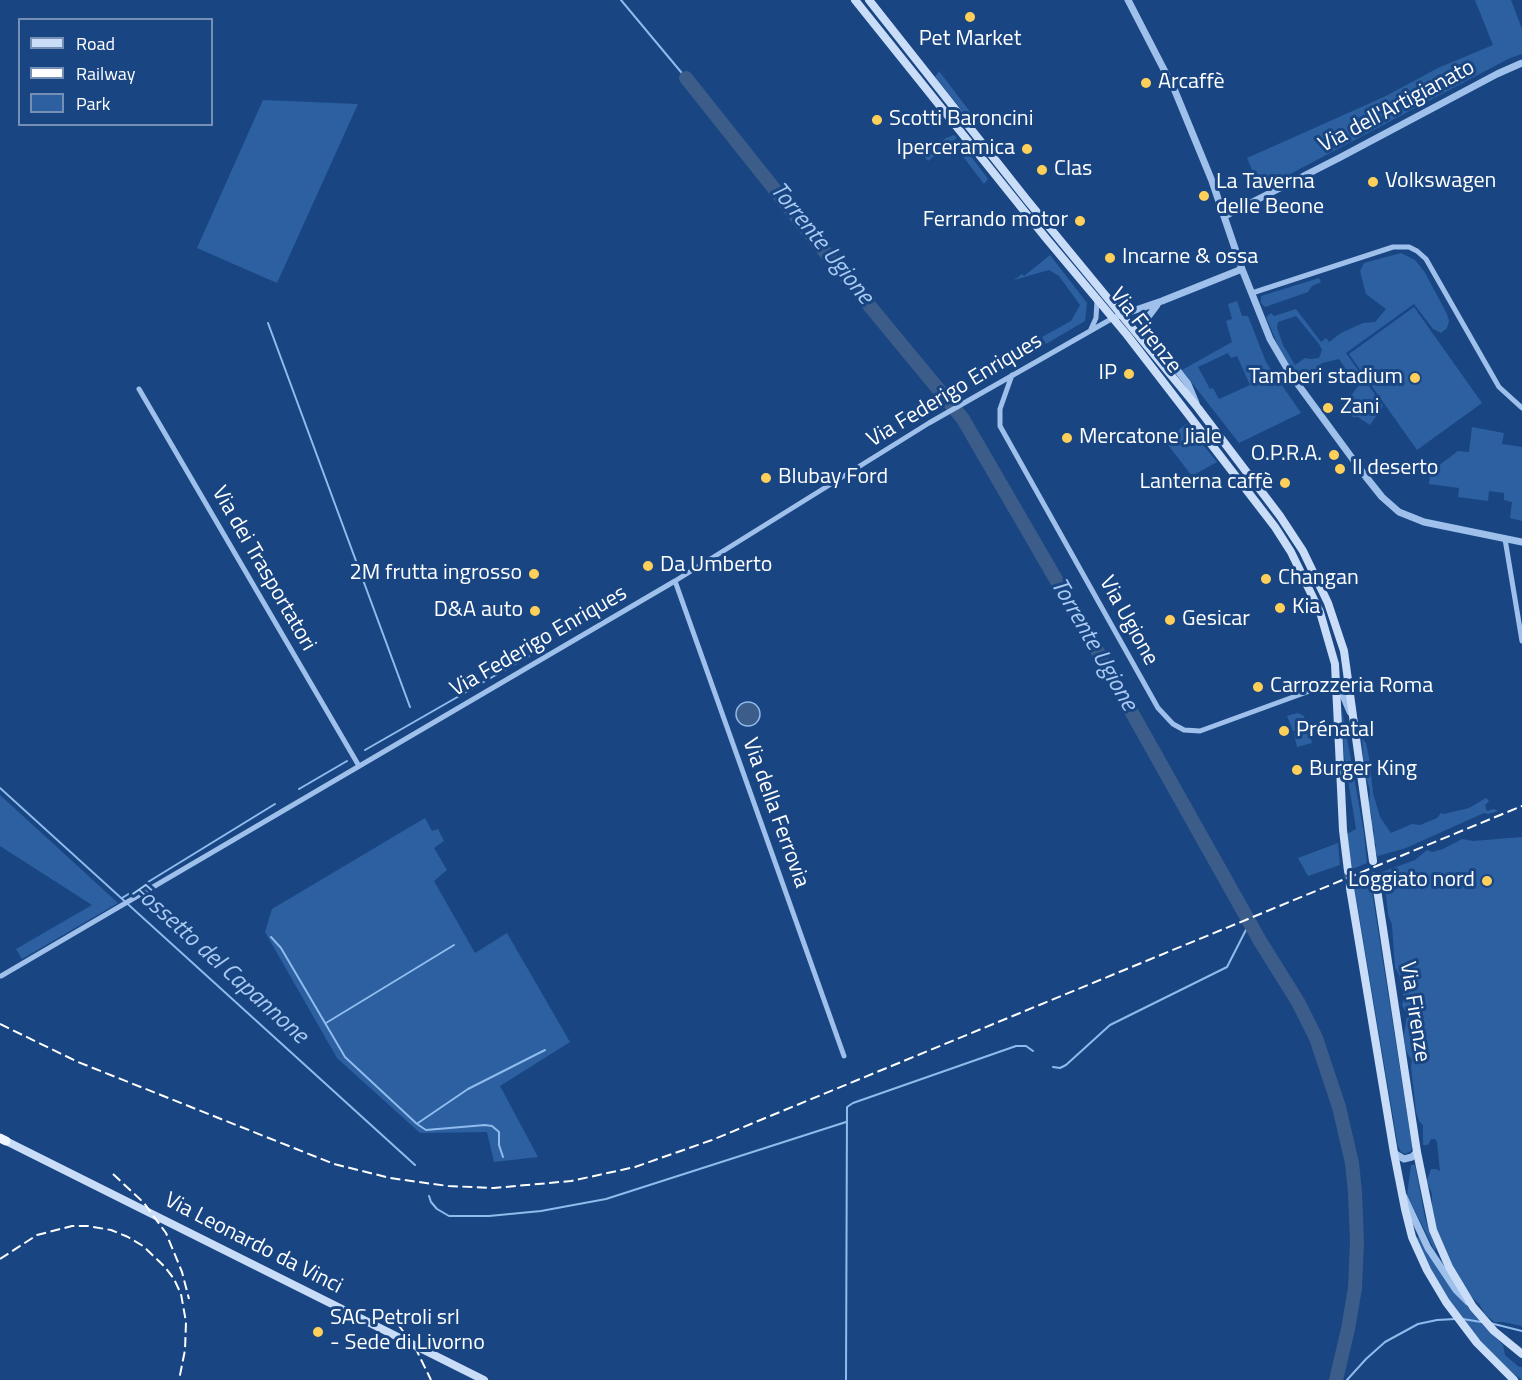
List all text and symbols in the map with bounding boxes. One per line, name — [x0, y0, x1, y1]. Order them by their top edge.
marker: Pet Market — [963, 10, 977, 24]
legend — [18, 18, 213, 126]
place label: Pet Market — [919, 27, 1021, 53]
text: Road — [76, 30, 115, 57]
street label: Via dell'Artigianato — [1315, 55, 1479, 159]
text: Railway — [76, 60, 135, 87]
place label: Arcaffè — [1158, 70, 1225, 96]
marker: Arcaffè — [1139, 76, 1153, 90]
text: Park — [76, 90, 110, 117]
place label: Scotti Baroncini — [889, 107, 1033, 133]
marker: Scotti Baroncini — [870, 113, 884, 127]
place label: Iperceramica — [896, 136, 1015, 162]
marker: Iperceramica — [1020, 142, 1034, 156]
place label: Clas — [1054, 157, 1092, 183]
marker: Clas — [1035, 163, 1049, 177]
place label: Volkswagen — [1385, 169, 1496, 195]
place label: La Taverna delle Beone — [1216, 170, 1324, 222]
marker: Volkswagen — [1366, 175, 1380, 189]
water label: Torrente Ugione — [763, 177, 879, 311]
marker: La Taverna delle Beone — [1197, 189, 1211, 203]
place label: Ferrando motor — [923, 208, 1068, 234]
marker: Ferrando motor — [1073, 214, 1087, 228]
place label: Incarne & ossa — [1122, 245, 1258, 271]
marker: Incarne & ossa — [1103, 251, 1117, 265]
street label: Via Firenze — [1103, 283, 1187, 379]
street label: Via Federigo Enriques — [863, 328, 1047, 454]
place label: IP — [1099, 361, 1117, 387]
place label: Tamberi stadium — [1249, 365, 1403, 391]
marker: IP — [1122, 367, 1136, 381]
marker: Tamberi stadium — [1408, 371, 1422, 385]
place label: Zani — [1340, 395, 1379, 421]
marker: Zani — [1321, 401, 1335, 415]
place label: Mercatone Jiale — [1079, 425, 1222, 451]
marker: Mercatone Jiale — [1060, 431, 1074, 445]
place label: O.P.R.A. — [1251, 442, 1322, 468]
marker: O.P.R.A. — [1327, 448, 1341, 462]
place label: Il deserto — [1352, 456, 1438, 482]
marker: Il deserto — [1333, 462, 1347, 476]
place label: Blubay Ford — [778, 465, 888, 491]
place label: Lanterna caffè — [1139, 470, 1273, 496]
marker: Blubay Ford — [759, 471, 773, 485]
marker: Lanterna caffè — [1278, 476, 1292, 490]
street label: Via dei Trasportatori — [205, 482, 321, 656]
place label: Da Umberto — [660, 553, 772, 579]
marker: Da Umberto — [641, 559, 655, 573]
place label: 2M frutta ingrosso — [349, 561, 522, 587]
place label: Changan — [1278, 566, 1359, 592]
marker: 2M frutta ingrosso — [527, 567, 541, 581]
street label: Via Ugione — [1093, 572, 1163, 670]
marker: Changan — [1259, 572, 1273, 586]
water label: Torrente Ugione — [1043, 574, 1143, 716]
street label: Via Federigo Enriques — [446, 581, 632, 703]
place label: Kia — [1292, 595, 1320, 621]
place label: D&A auto — [434, 598, 523, 624]
marker: Kia — [1273, 601, 1287, 615]
marker: D&A auto — [528, 604, 542, 618]
place label: Gesicar — [1182, 607, 1250, 633]
marker: Gesicar — [1163, 613, 1177, 627]
place label: Carrozzeria Roma — [1270, 674, 1433, 700]
marker: Carrozzeria Roma — [1251, 680, 1265, 694]
place label: Prénatal — [1296, 718, 1374, 744]
marker: Prénatal — [1277, 724, 1291, 738]
street label: Via della Ferrovia — [736, 735, 814, 891]
place label: Burger King — [1309, 757, 1417, 783]
marker: Burger King — [1290, 763, 1304, 777]
place label: Loggiato nord — [1348, 868, 1475, 894]
marker: Loggiato nord — [1480, 874, 1494, 888]
water label: Fossetto del Capannone — [125, 877, 313, 1051]
street label: Via Firenze — [1393, 960, 1435, 1064]
street label: Via Leonardo da Vinci — [160, 1188, 346, 1300]
place label: SAC Petroli srl - Sede di Livorno — [330, 1306, 485, 1358]
marker: SAC Petroli srl - Sede di Livorno — [311, 1325, 325, 1339]

